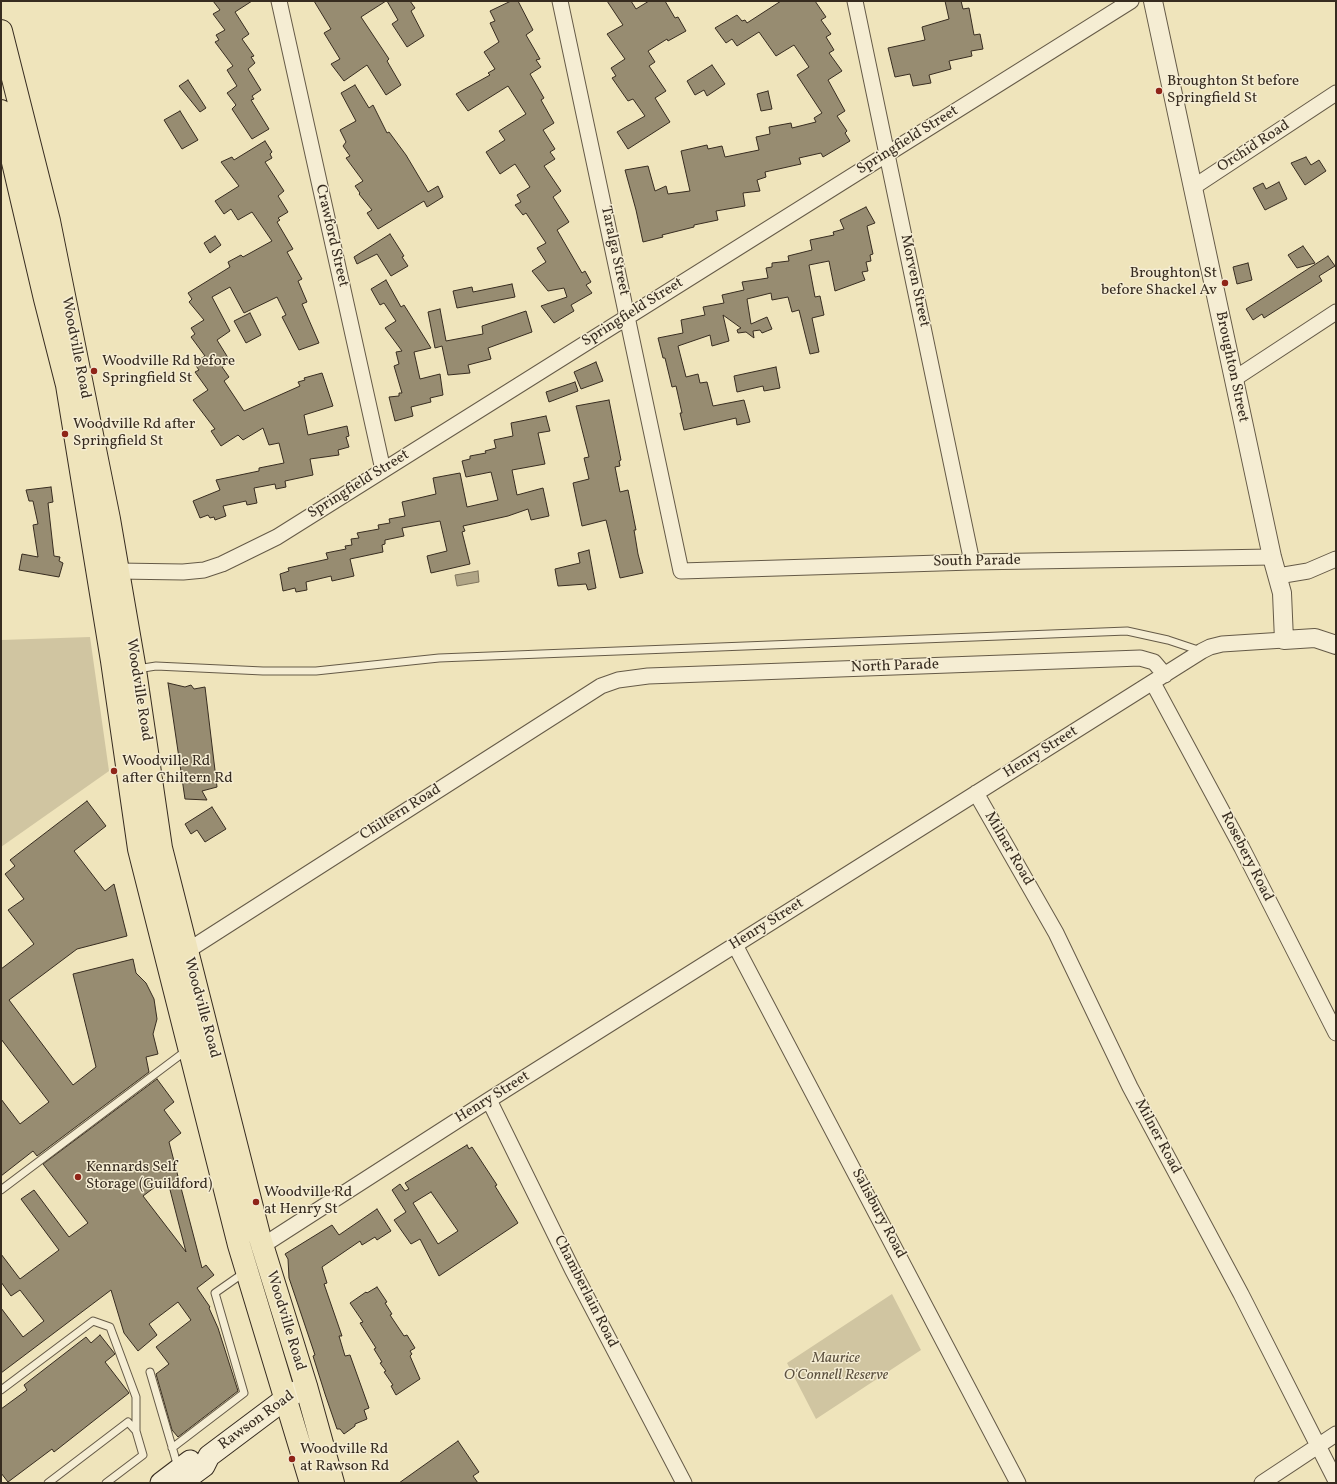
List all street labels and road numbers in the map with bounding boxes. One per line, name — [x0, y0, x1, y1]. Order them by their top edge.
street label: Springfield Street — [854, 103, 962, 179]
street label: Orchid Road — [1215, 117, 1293, 177]
street label: Crawford Street — [310, 183, 352, 289]
street label: Taralga Street — [596, 205, 632, 297]
street label: Morven Street — [895, 233, 933, 329]
street label: Springfield Street — [579, 275, 687, 351]
street label: Woodville Road — [56, 295, 94, 401]
street label: Broughton Street — [1210, 310, 1252, 424]
street label: Springfield Street — [305, 447, 413, 523]
street label: South Parade — [933, 552, 1021, 572]
street label: Woodville Road — [121, 637, 155, 743]
street label: North Parade — [851, 656, 939, 678]
street label: Henry Street — [1001, 723, 1081, 783]
street label: Chiltern Road — [357, 781, 445, 845]
street label: Milner Road — [980, 809, 1036, 889]
street label: Rosebery Road — [1216, 809, 1276, 905]
street label: Henry Street — [727, 895, 807, 955]
street label: Woodville Road — [179, 956, 223, 1060]
street label: Henry Street — [453, 1068, 533, 1128]
street label: Milner Road — [1130, 1096, 1184, 1178]
street label: Salisbury Road — [847, 1166, 909, 1262]
street label: Chamberlain Road — [549, 1233, 621, 1351]
street label: Woodville Road — [261, 1269, 309, 1373]
street label: Rawson Road — [216, 1388, 298, 1454]

